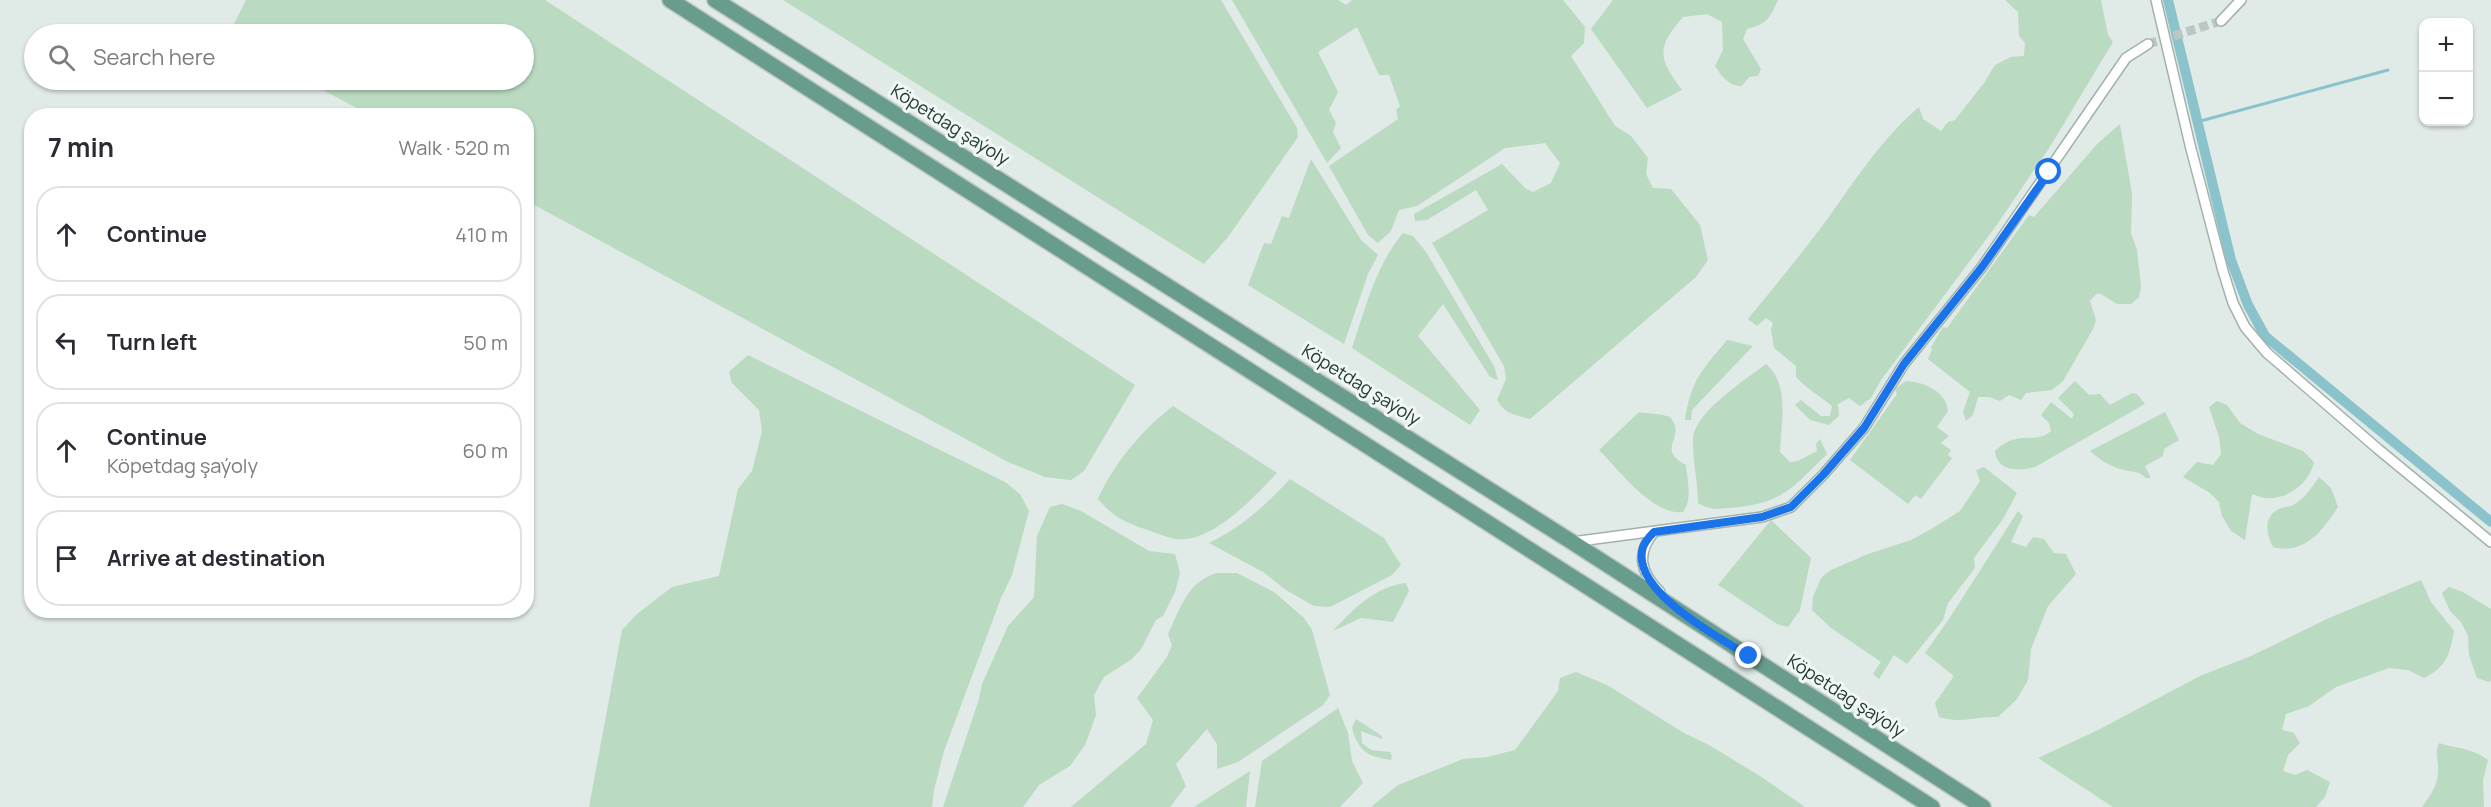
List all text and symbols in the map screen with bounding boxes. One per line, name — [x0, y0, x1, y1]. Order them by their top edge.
map controls — [2419, 18, 2473, 126]
button: + — [2419, 18, 2473, 72]
search box — [24, 24, 534, 90]
icon: search — [45, 41, 78, 74]
text: Search here — [93, 42, 215, 72]
button: − — [2419, 72, 2473, 126]
street label: Köpetdag şaýoly — [887, 78, 1015, 171]
text: 7 min — [48, 129, 114, 165]
text: Walk · 520 m — [398, 134, 510, 161]
route start — [2035, 158, 2061, 184]
icon: ahead — [50, 218, 83, 251]
text: Continue — [107, 219, 207, 249]
text: 410 m — [455, 221, 508, 248]
icon: left — [50, 326, 83, 359]
text: Turn left — [107, 327, 197, 357]
text: 50 m — [463, 329, 508, 356]
street label: Köpetdag şaýoly — [1298, 338, 1426, 431]
text: Continue — [107, 422, 207, 452]
icon: ahead — [50, 434, 83, 467]
text: 60 m — [462, 437, 508, 464]
text: Köpetdag şaýoly — [107, 452, 258, 479]
icon: arrive — [50, 542, 83, 575]
text: Arrive at destination — [107, 543, 325, 573]
route end — [1735, 642, 1761, 668]
street label: Köpetdag şaýoly — [1783, 648, 1911, 743]

